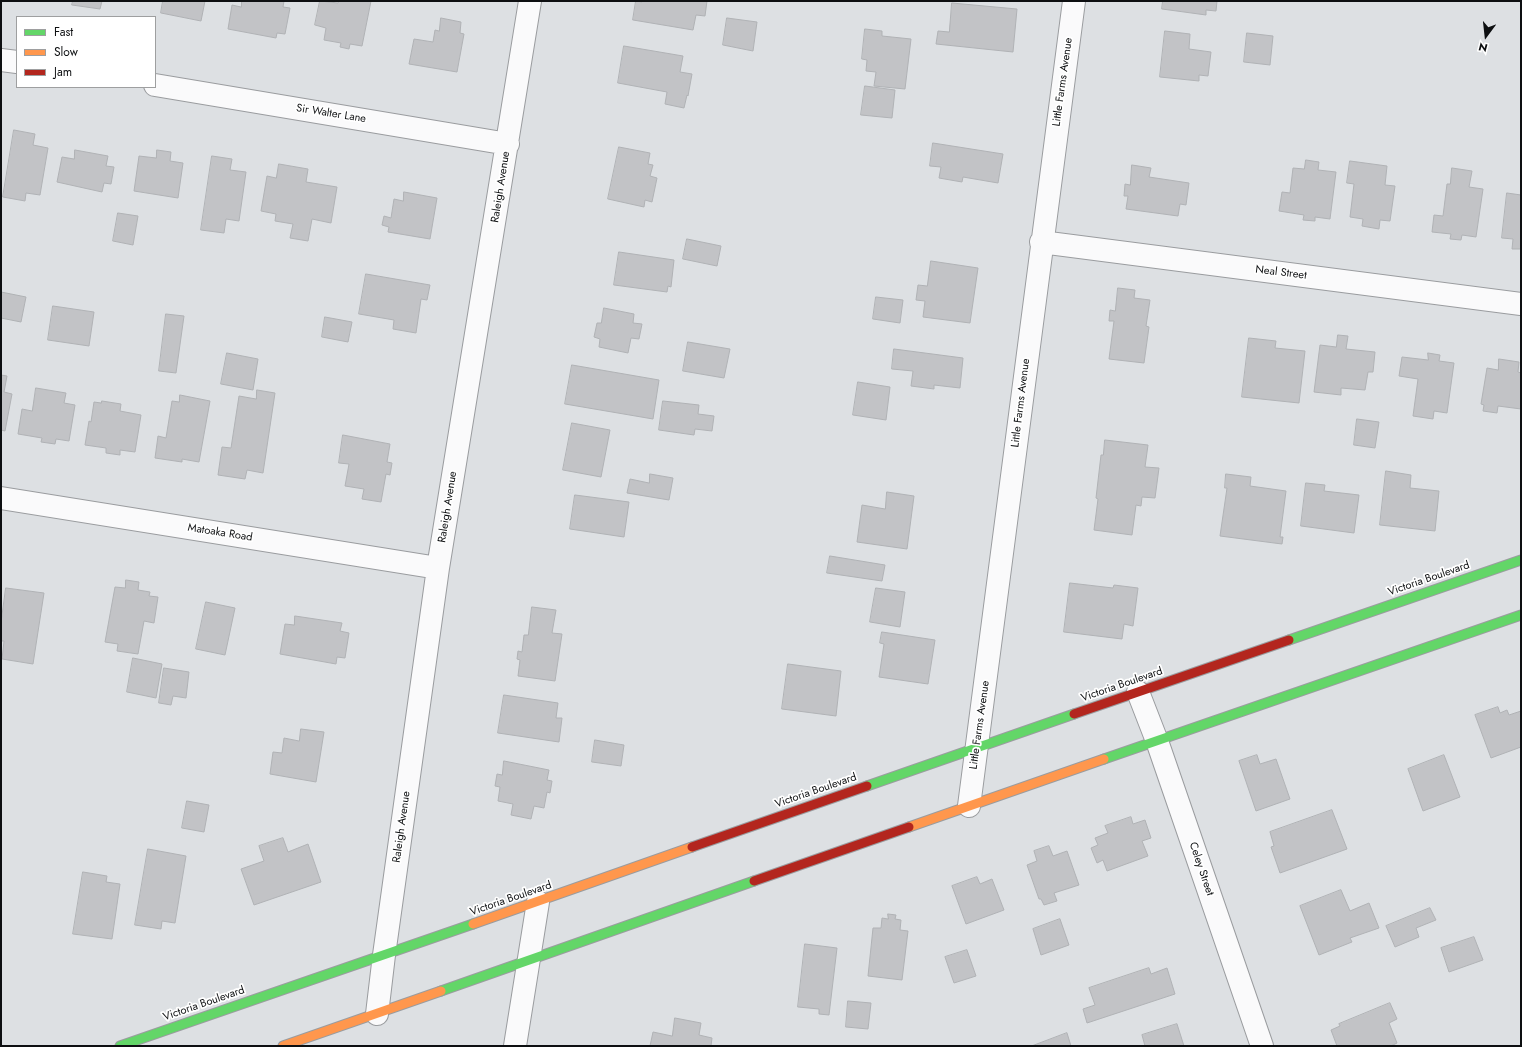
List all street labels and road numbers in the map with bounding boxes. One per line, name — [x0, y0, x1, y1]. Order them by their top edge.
street label: Little Farms Avenue — [1050, 37, 1076, 127]
street label: Sir Walter Lane — [295, 102, 367, 126]
street label: Raleigh Avenue — [489, 150, 513, 224]
street label: Neal Street — [1255, 263, 1307, 283]
street label: Little Farms Avenue — [1009, 358, 1033, 448]
street label: Raleigh Avenue — [436, 470, 460, 544]
street label: Matoaka Road — [187, 521, 253, 545]
street label: Victoria Boulevard — [1386, 559, 1472, 599]
street label: Victoria Boulevard — [1079, 665, 1165, 705]
street label: Little Farms Avenue — [967, 680, 993, 770]
street label: Victoria Boulevard — [773, 771, 859, 811]
street label: Raleigh Avenue — [390, 790, 414, 864]
street label: Celey Street — [1186, 841, 1216, 897]
street label: Victoria Boulevard — [468, 879, 554, 919]
street label: Victoria Boulevard — [161, 984, 247, 1024]

